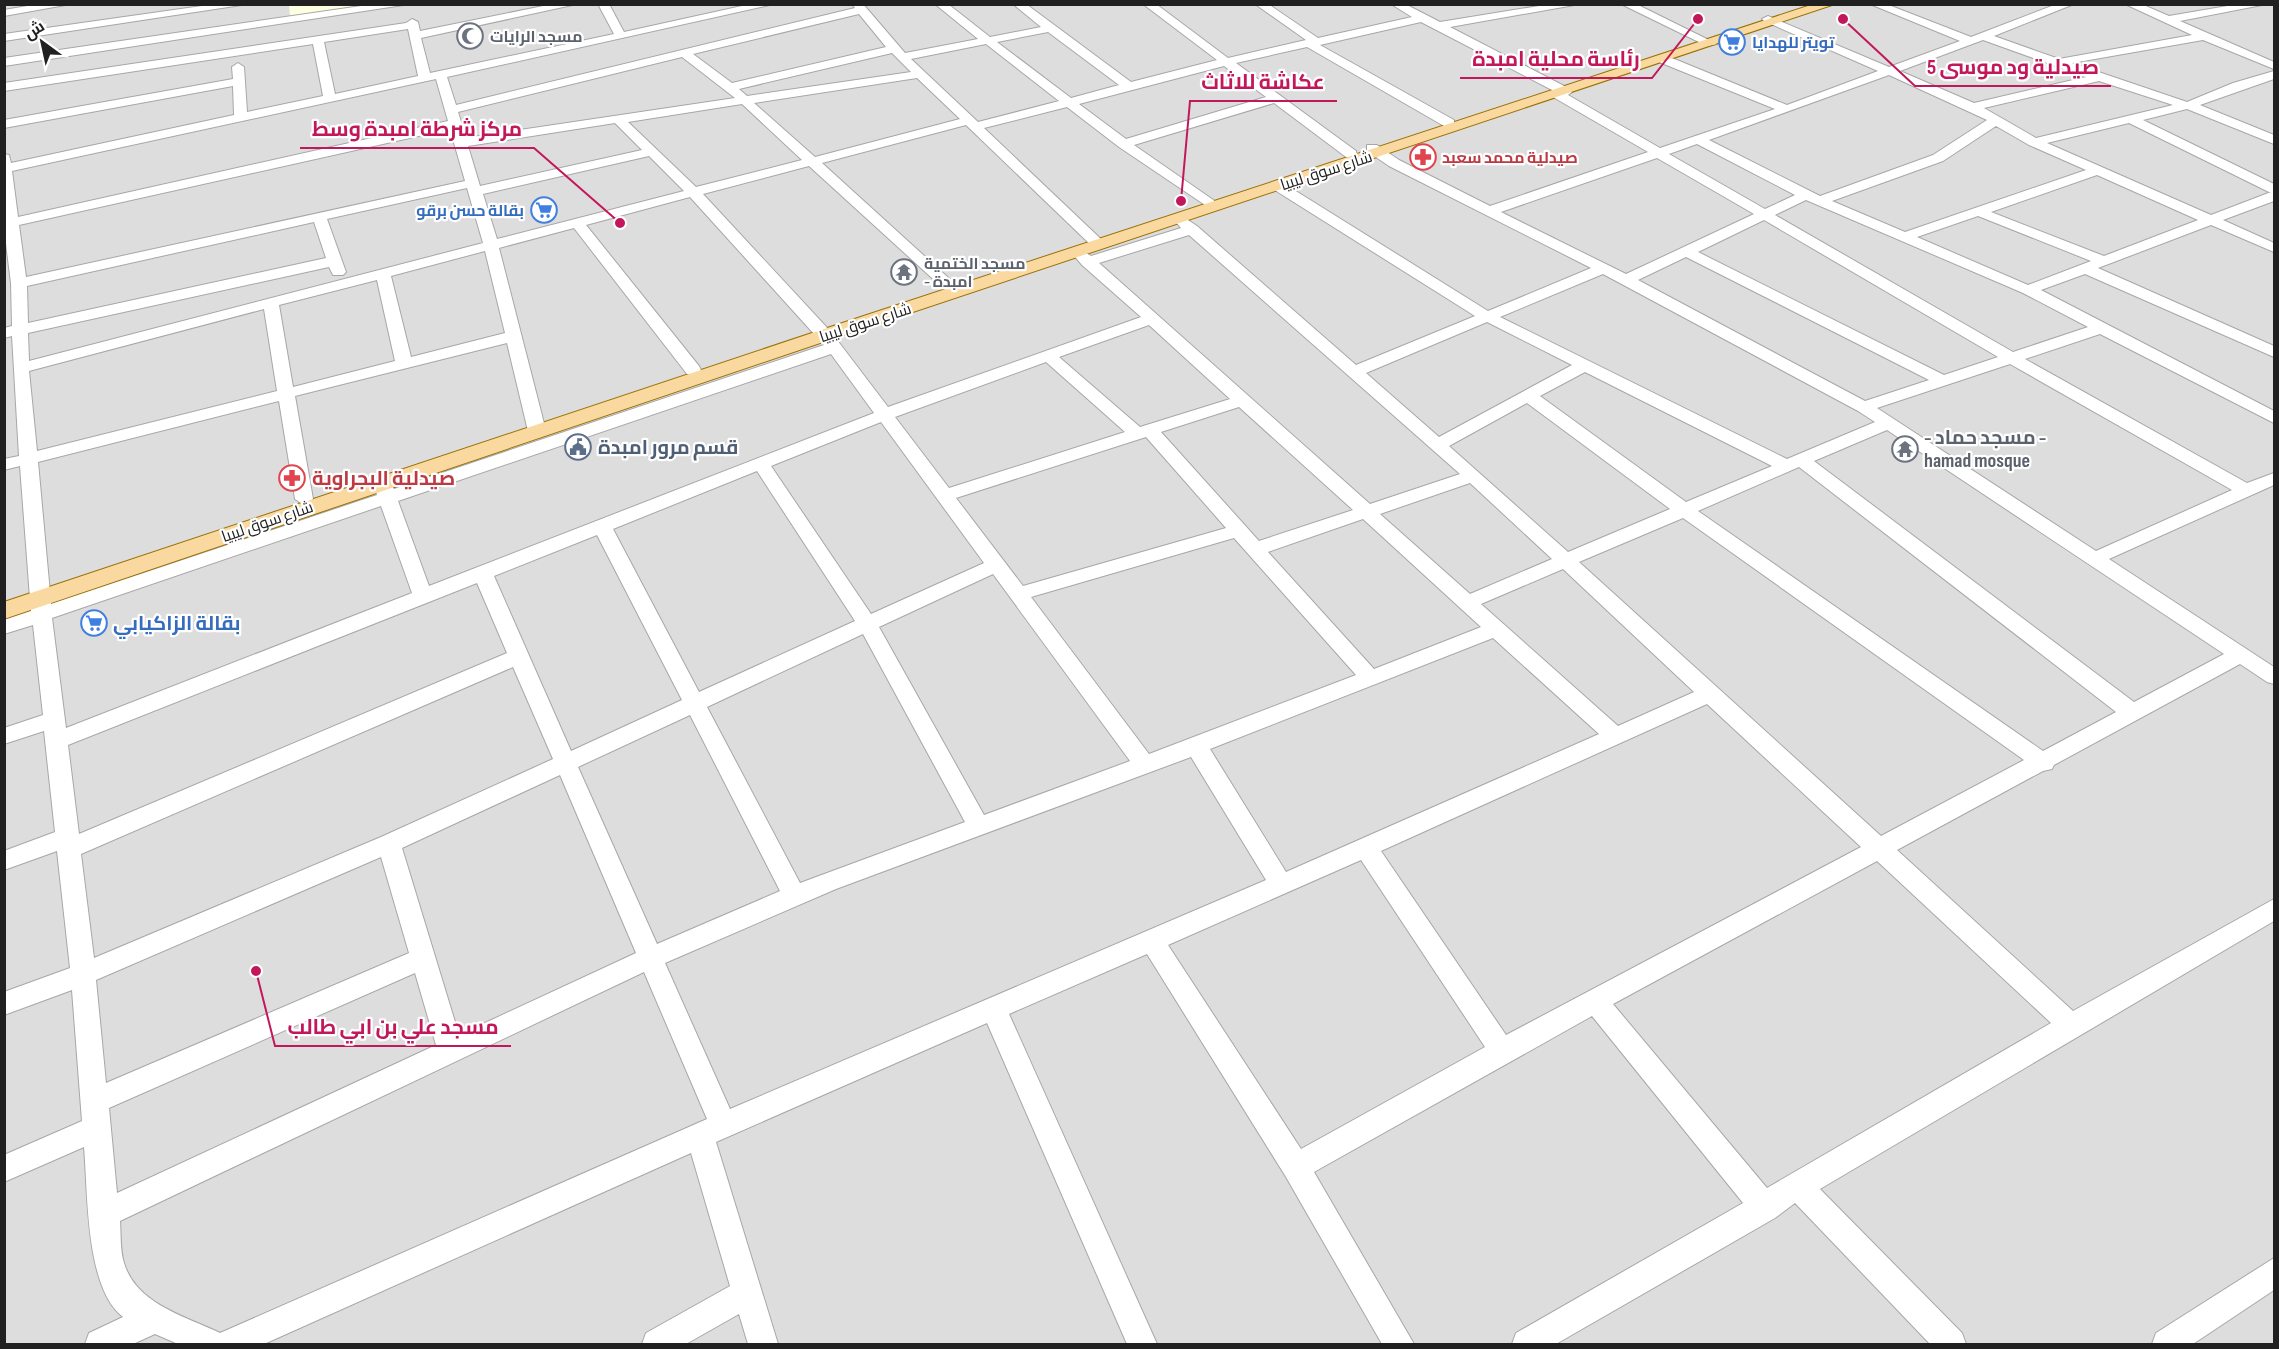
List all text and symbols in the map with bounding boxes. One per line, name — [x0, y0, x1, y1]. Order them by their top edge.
north arrow — [12, 12, 72, 72]
text: ش — [21, 17, 48, 44]
mosque icon: مسجد الرايات — [455, 21, 485, 51]
supermarket icon: تويتر للهدايا — [1717, 27, 1747, 57]
place label: مسجد الرايات — [490, 28, 583, 47]
place label: تويتر للهدايا — [1752, 34, 1836, 53]
callout: رئاسة محلية امبدة — [1460, 39, 1652, 78]
text: رئاسة محلية امبدة — [1472, 47, 1640, 72]
callout: صيدلية ود موسى 5 — [1915, 47, 2111, 86]
text: صيدلية ود موسى 5 — [1927, 55, 2099, 80]
callout: عكاشة للاثاث — [1190, 62, 1337, 101]
text: عكاشة للاثاث — [1201, 70, 1325, 95]
callout: مركز شرطة امبدة وسط — [300, 109, 534, 148]
text: مركز شرطة امبدة وسط — [312, 117, 522, 142]
pharmacy icon: صيدلية محمد سعبد — [1408, 142, 1438, 172]
street label: شارع سوق ليبيا — [1278, 148, 1375, 196]
place label: صيدلية محمد سعبد — [1442, 149, 1578, 168]
supermarket icon: بقالة حسن برقو — [529, 195, 559, 225]
place label: بقالة حسن برقو — [416, 202, 524, 221]
place label: مسجد الختمية - امبدة — [924, 255, 1025, 292]
temple icon: مسجد الختمية - امبدة — [889, 257, 919, 287]
street label: شارع سوق ليبيا — [817, 300, 914, 348]
place label: - مسجد حماد - hamad mosque — [1924, 426, 2046, 473]
public building icon: قسم مرور امبدة — [563, 432, 593, 462]
temple icon: - مسجد حماد - hamad mosque — [1890, 434, 1920, 464]
place label: قسم مرور امبدة — [598, 436, 738, 461]
pharmacy icon: صيدلية البجراوية — [277, 463, 307, 493]
place label: صيدلية البجراوية — [312, 467, 455, 491]
street label: شارع سوق ليبيا — [219, 498, 316, 548]
supermarket icon: بقالة الزاكيابي — [79, 608, 109, 638]
place label: بقالة الزاكيابي — [113, 612, 240, 639]
callout: مسجد علي بن ابي طالب — [275, 1007, 511, 1046]
text: مسجد علي بن ابي طالب — [287, 1015, 499, 1044]

